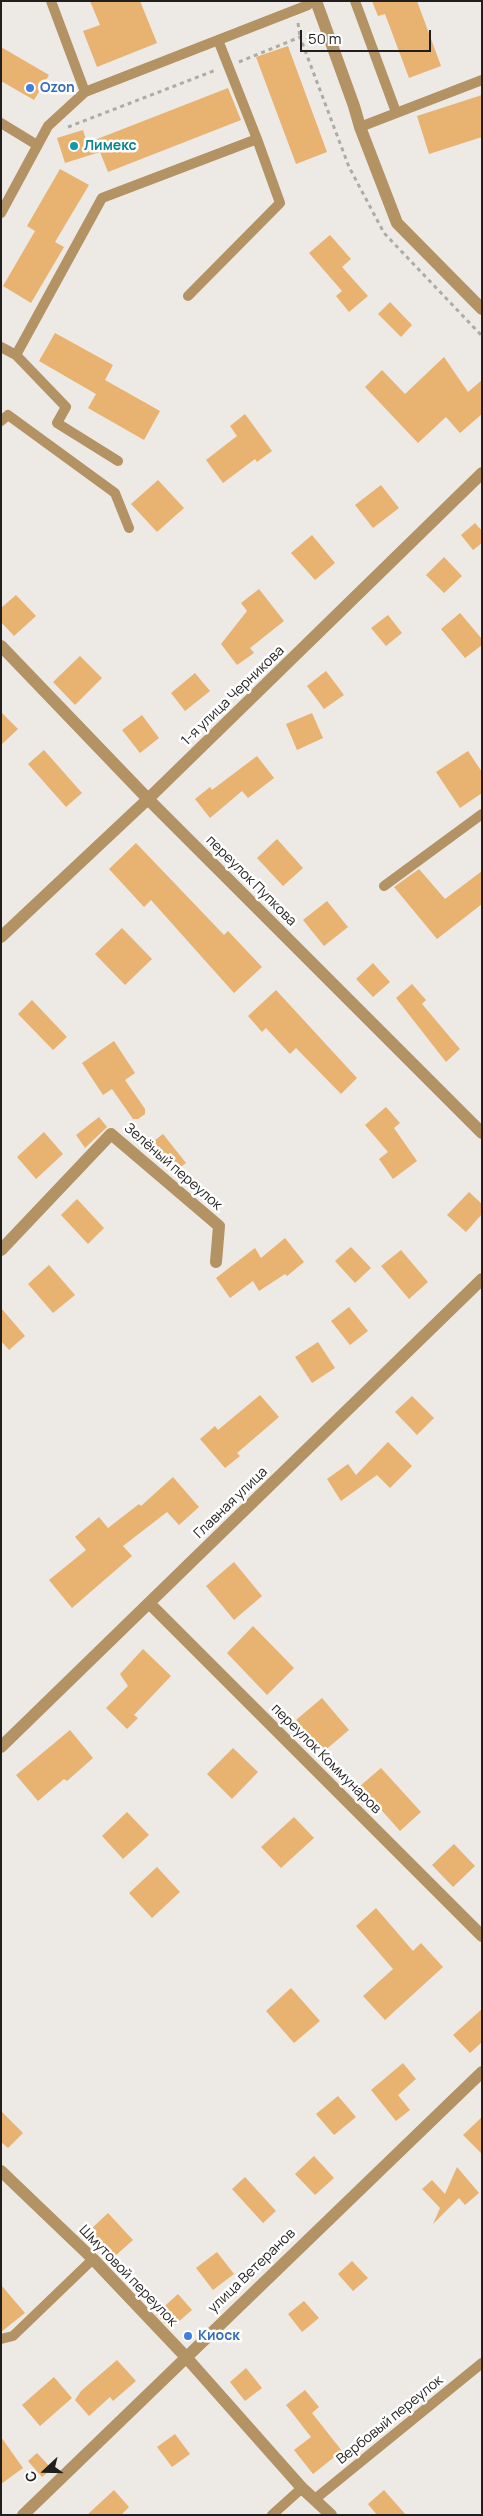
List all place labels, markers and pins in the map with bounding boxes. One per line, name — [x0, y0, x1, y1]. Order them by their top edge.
place label: Ozon — [40, 80, 75, 96]
marker: Ozon — [24, 82, 36, 94]
place label: Лимекс — [84, 138, 137, 154]
marker: Лимекс — [68, 140, 80, 152]
place label: Киоск — [198, 2328, 240, 2344]
marker: Киоск — [182, 2330, 194, 2342]

